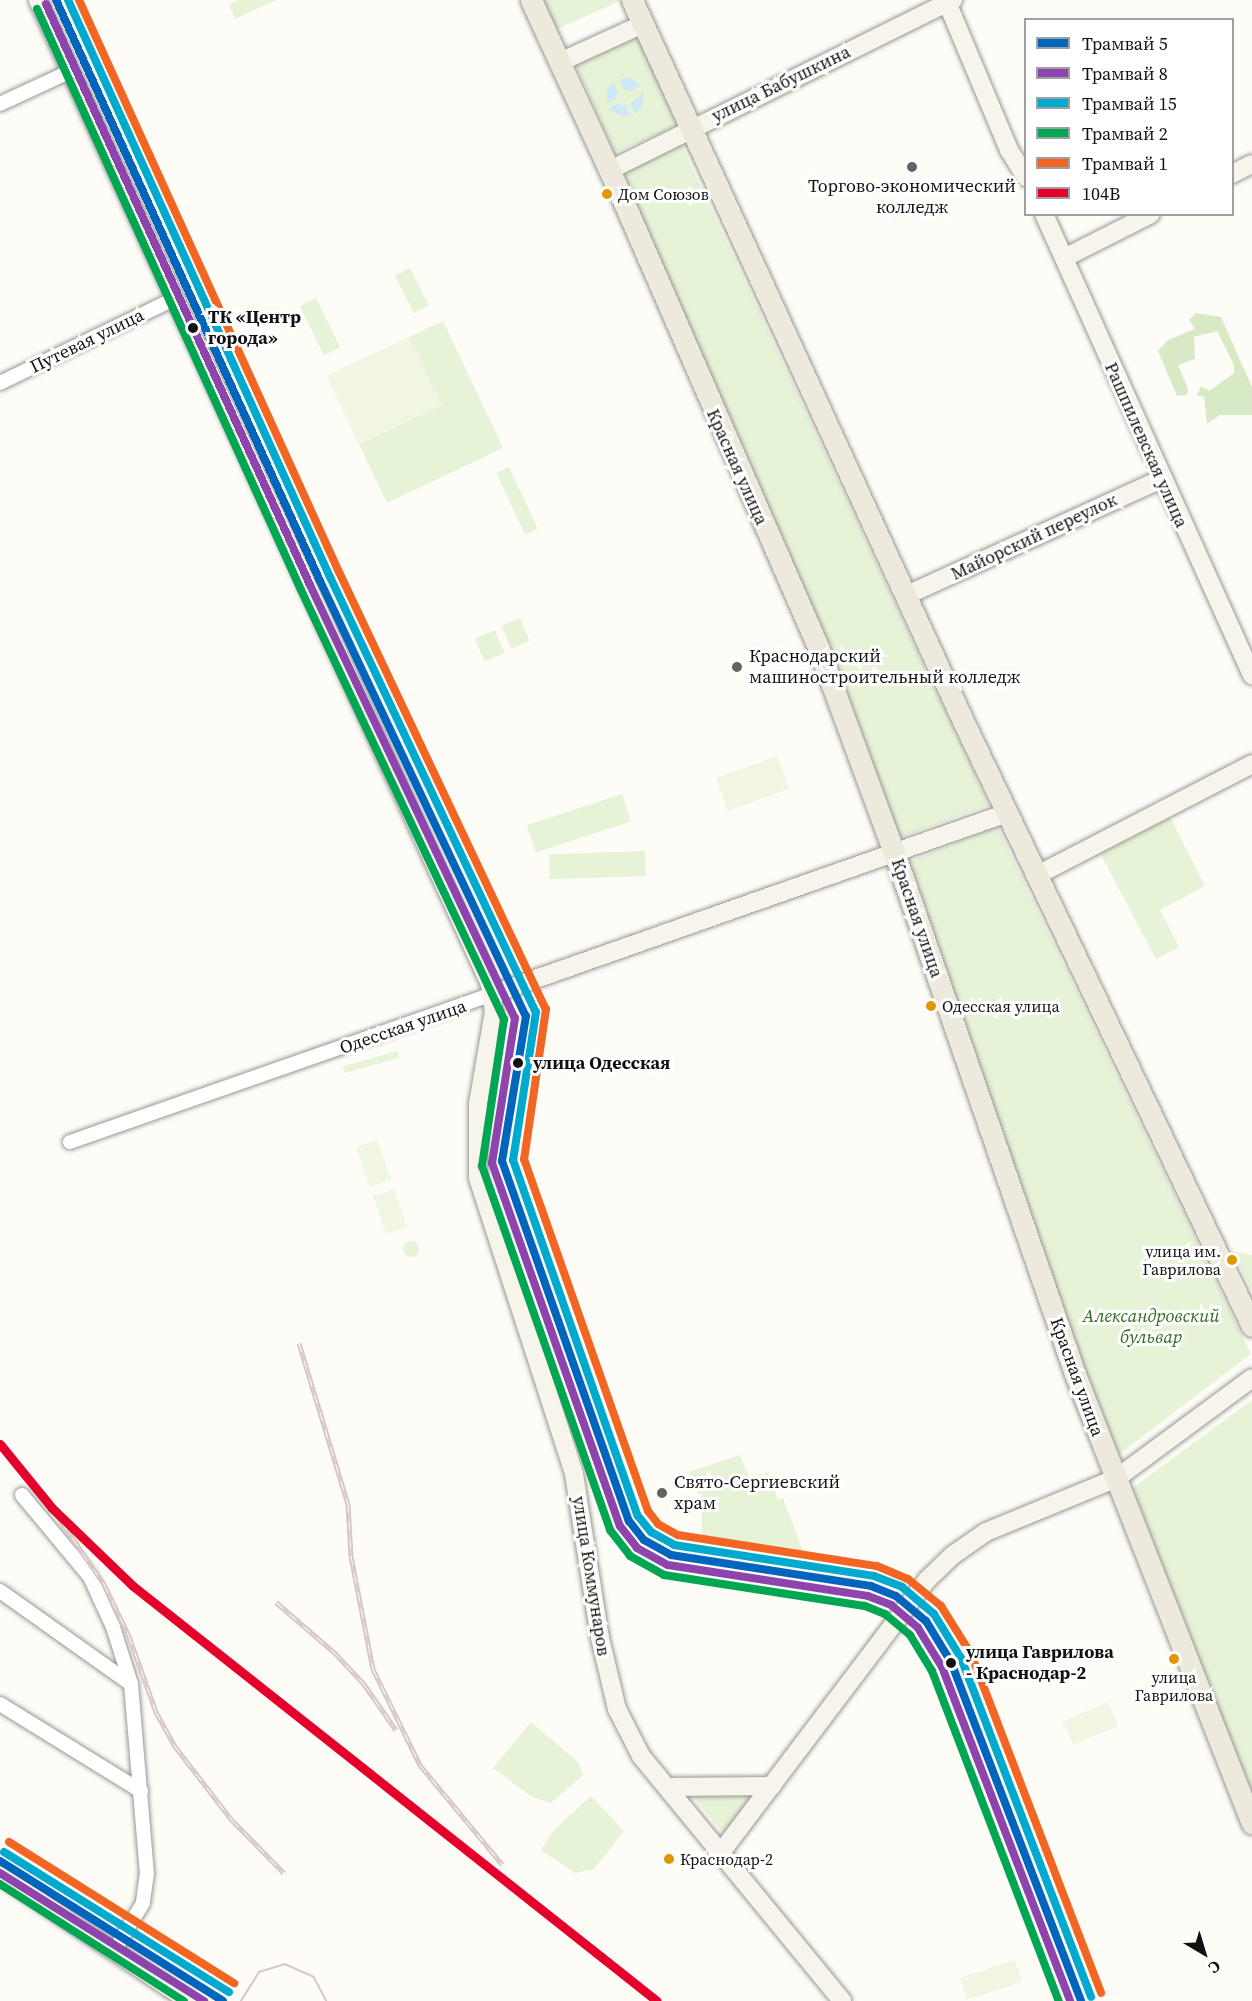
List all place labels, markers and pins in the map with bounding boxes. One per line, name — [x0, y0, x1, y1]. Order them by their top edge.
marker: Торгово-экономический колледж — [905, 160, 919, 174]
place label: Торгово-экономический колледж — [808, 176, 1016, 219]
place label: Дом Союзов — [618, 184, 709, 204]
marker: Дом Союзов — [601, 188, 613, 200]
place label: ТК «Центр города» — [208, 307, 301, 350]
marker: ТК «Центр города» — [183, 318, 203, 338]
place label: Краснодарский машиностроительный колледж — [749, 646, 1020, 688]
marker: Краснодарский машиностроительный колледж — [730, 660, 744, 674]
place label: Одесская улица — [942, 996, 1060, 1016]
marker: Одесская улица — [925, 1000, 937, 1012]
place label: улица Одесская — [533, 1052, 670, 1074]
marker: улица Одесская — [508, 1053, 528, 1073]
place label: улица им. Гаврилова — [1143, 1241, 1221, 1279]
marker: улица им. Гаврилова — [1226, 1254, 1238, 1266]
place label: Свято-Сергиевский храм — [674, 1472, 840, 1514]
marker: Свято-Сергиевский храм — [655, 1486, 669, 1500]
place label: улица Гаврилова - Краснодар-2 — [966, 1642, 1114, 1684]
marker: улица Гаврилова - Краснодар-2 — [941, 1653, 961, 1673]
marker: улица Гаврилова — [1168, 1653, 1180, 1665]
place label: улица Гаврилова — [1135, 1667, 1213, 1705]
place label: Краснодар-2 — [680, 1849, 773, 1869]
marker: Краснодар-2 — [663, 1853, 675, 1865]

